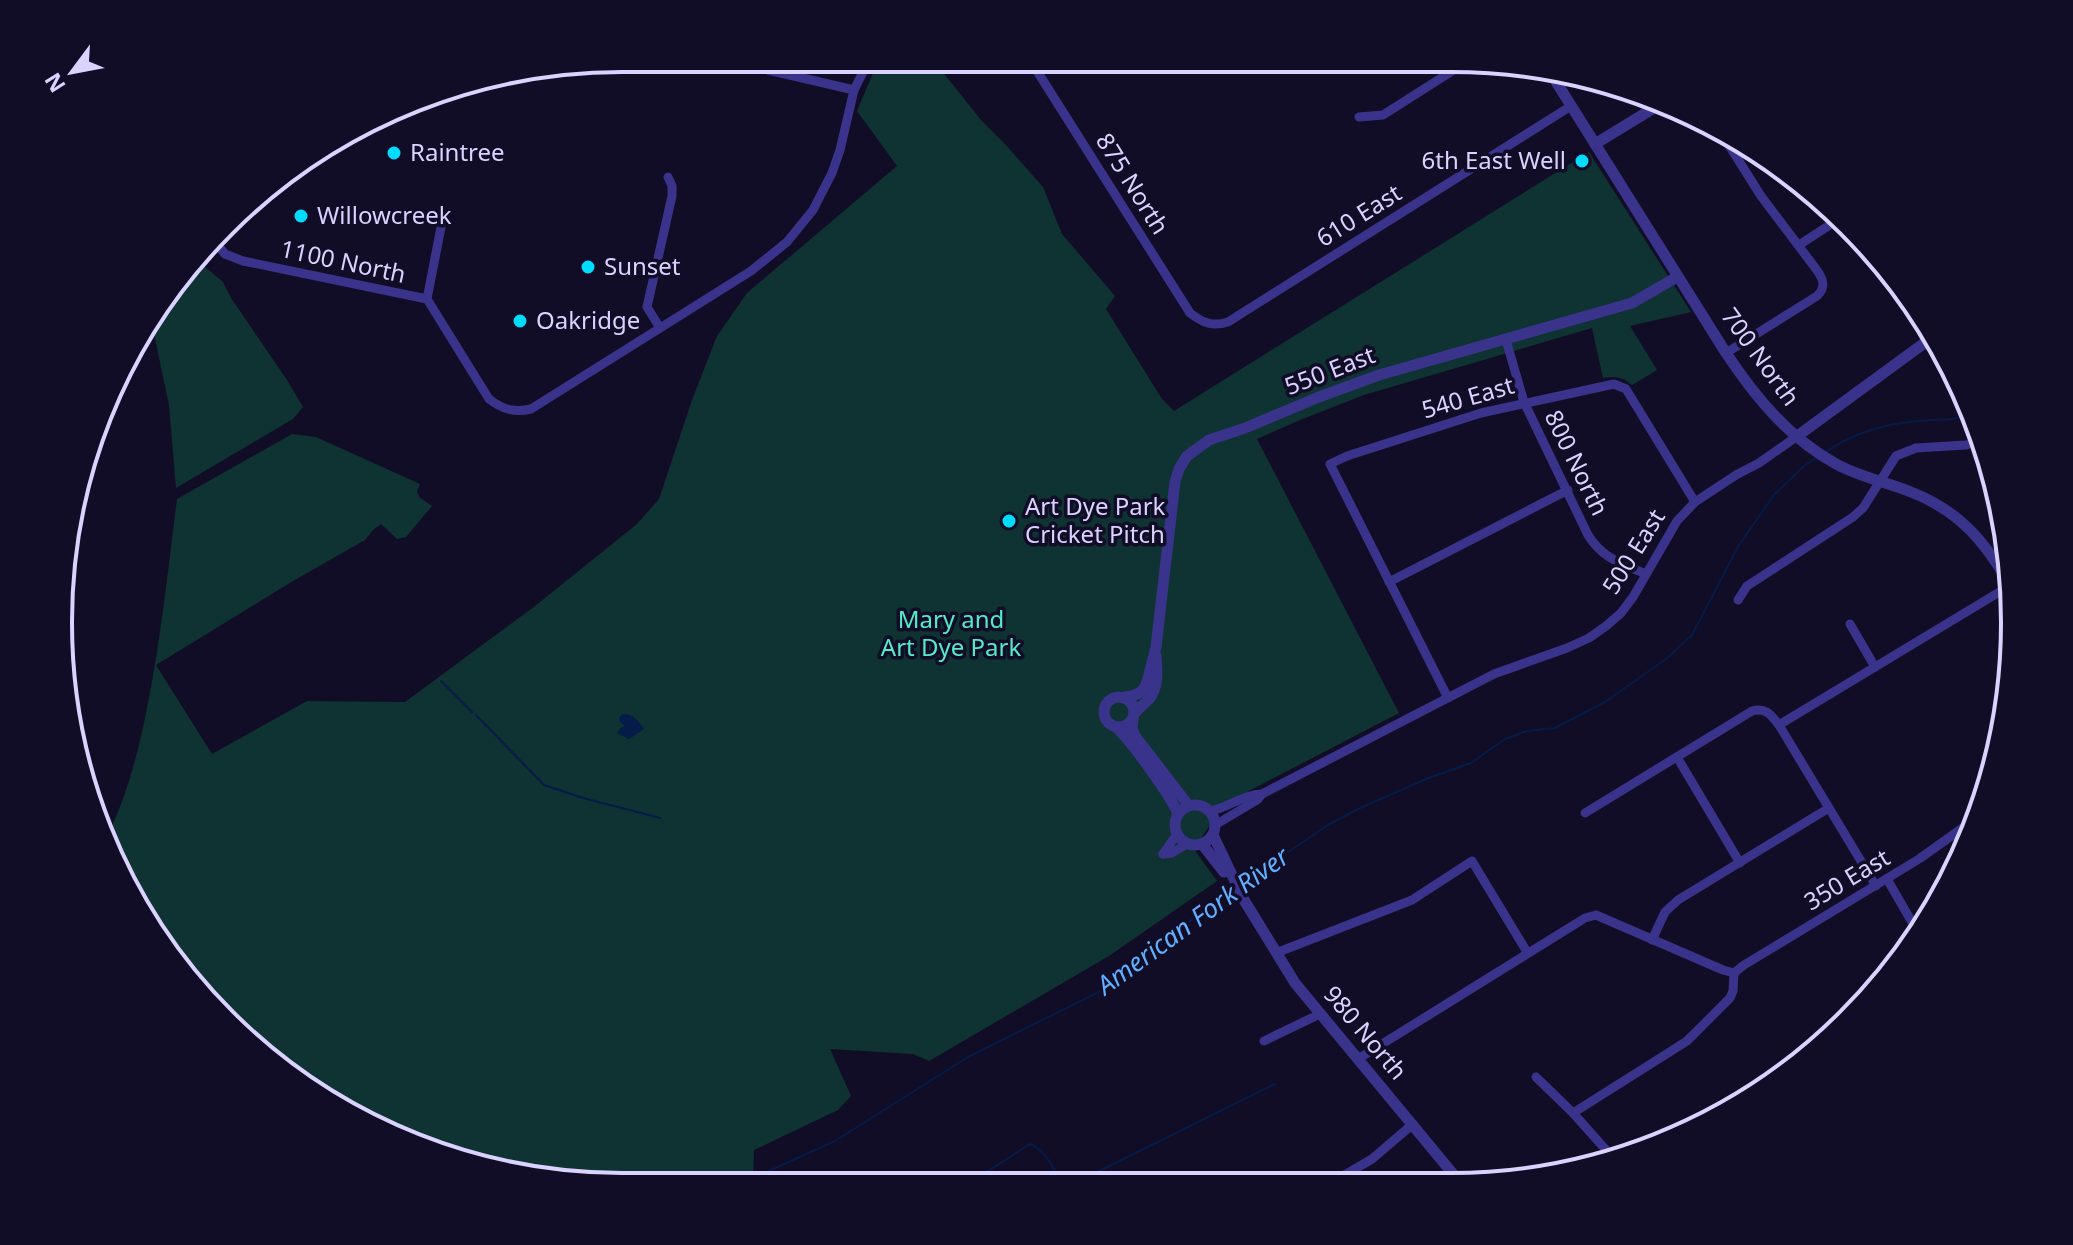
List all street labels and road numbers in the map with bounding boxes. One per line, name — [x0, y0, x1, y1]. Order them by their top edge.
street label: 875 North — [1089, 126, 1177, 240]
street label: 610 East — [1309, 176, 1407, 254]
street label: 1100 North — [278, 231, 409, 290]
street label: 700 North — [1714, 300, 1808, 412]
street label: 550 East — [1279, 337, 1380, 402]
street label: 540 East — [1418, 368, 1518, 425]
street label: 800 North — [1538, 404, 1617, 521]
street label: 500 East — [1594, 502, 1672, 600]
street label: 350 East — [1797, 840, 1895, 917]
street label: 980 North — [1317, 978, 1415, 1086]

